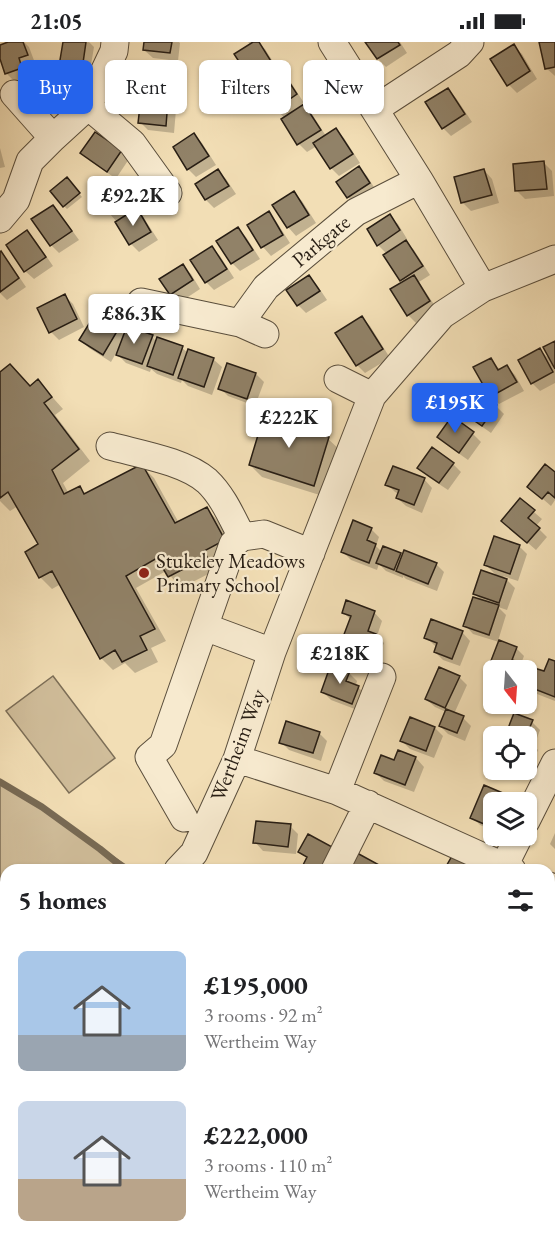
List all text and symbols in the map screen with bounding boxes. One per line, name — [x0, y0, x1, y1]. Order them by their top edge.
text: 21:05 — [30, 7, 83, 36]
chip: Buy — [18, 60, 93, 114]
chip: Rent — [105, 60, 187, 114]
chip: Filters — [199, 60, 291, 114]
chip: New — [303, 60, 384, 114]
pin: £92.2K — [84, 176, 182, 227]
text: £92.2K — [101, 182, 165, 208]
street label: Parkgate — [286, 208, 355, 273]
pin: £86.3K — [85, 294, 183, 345]
text: £86.3K — [102, 300, 166, 326]
pin: £195K — [413, 383, 497, 434]
text: £195K — [426, 389, 484, 415]
pin: £222K — [247, 398, 331, 449]
text: £222K — [260, 404, 318, 430]
place label: Stukeley Meadows Primary School — [156, 547, 305, 598]
marker: Stukeley Meadows Primary School — [137, 566, 151, 580]
pin: £218K — [298, 634, 382, 685]
text: £218K — [311, 640, 369, 666]
north arrow — [483, 660, 537, 714]
map controls — [483, 660, 537, 846]
street label: Wertheim Way — [204, 684, 272, 805]
button: locate — [483, 726, 537, 780]
button: layers — [483, 792, 537, 846]
text: 5 homes — [18, 883, 107, 917]
icon: filters — [504, 884, 537, 917]
text: £195,000 — [204, 968, 308, 1002]
icon: home — [66, 975, 138, 1047]
text: 3 rooms · 92 m² — [204, 1002, 323, 1028]
text: Wertheim Way — [204, 1028, 317, 1054]
text: £222,000 — [204, 1118, 308, 1152]
icon: home — [66, 1125, 138, 1197]
text: 3 rooms · 110 m² — [204, 1152, 332, 1178]
text: Wertheim Way — [204, 1178, 317, 1204]

